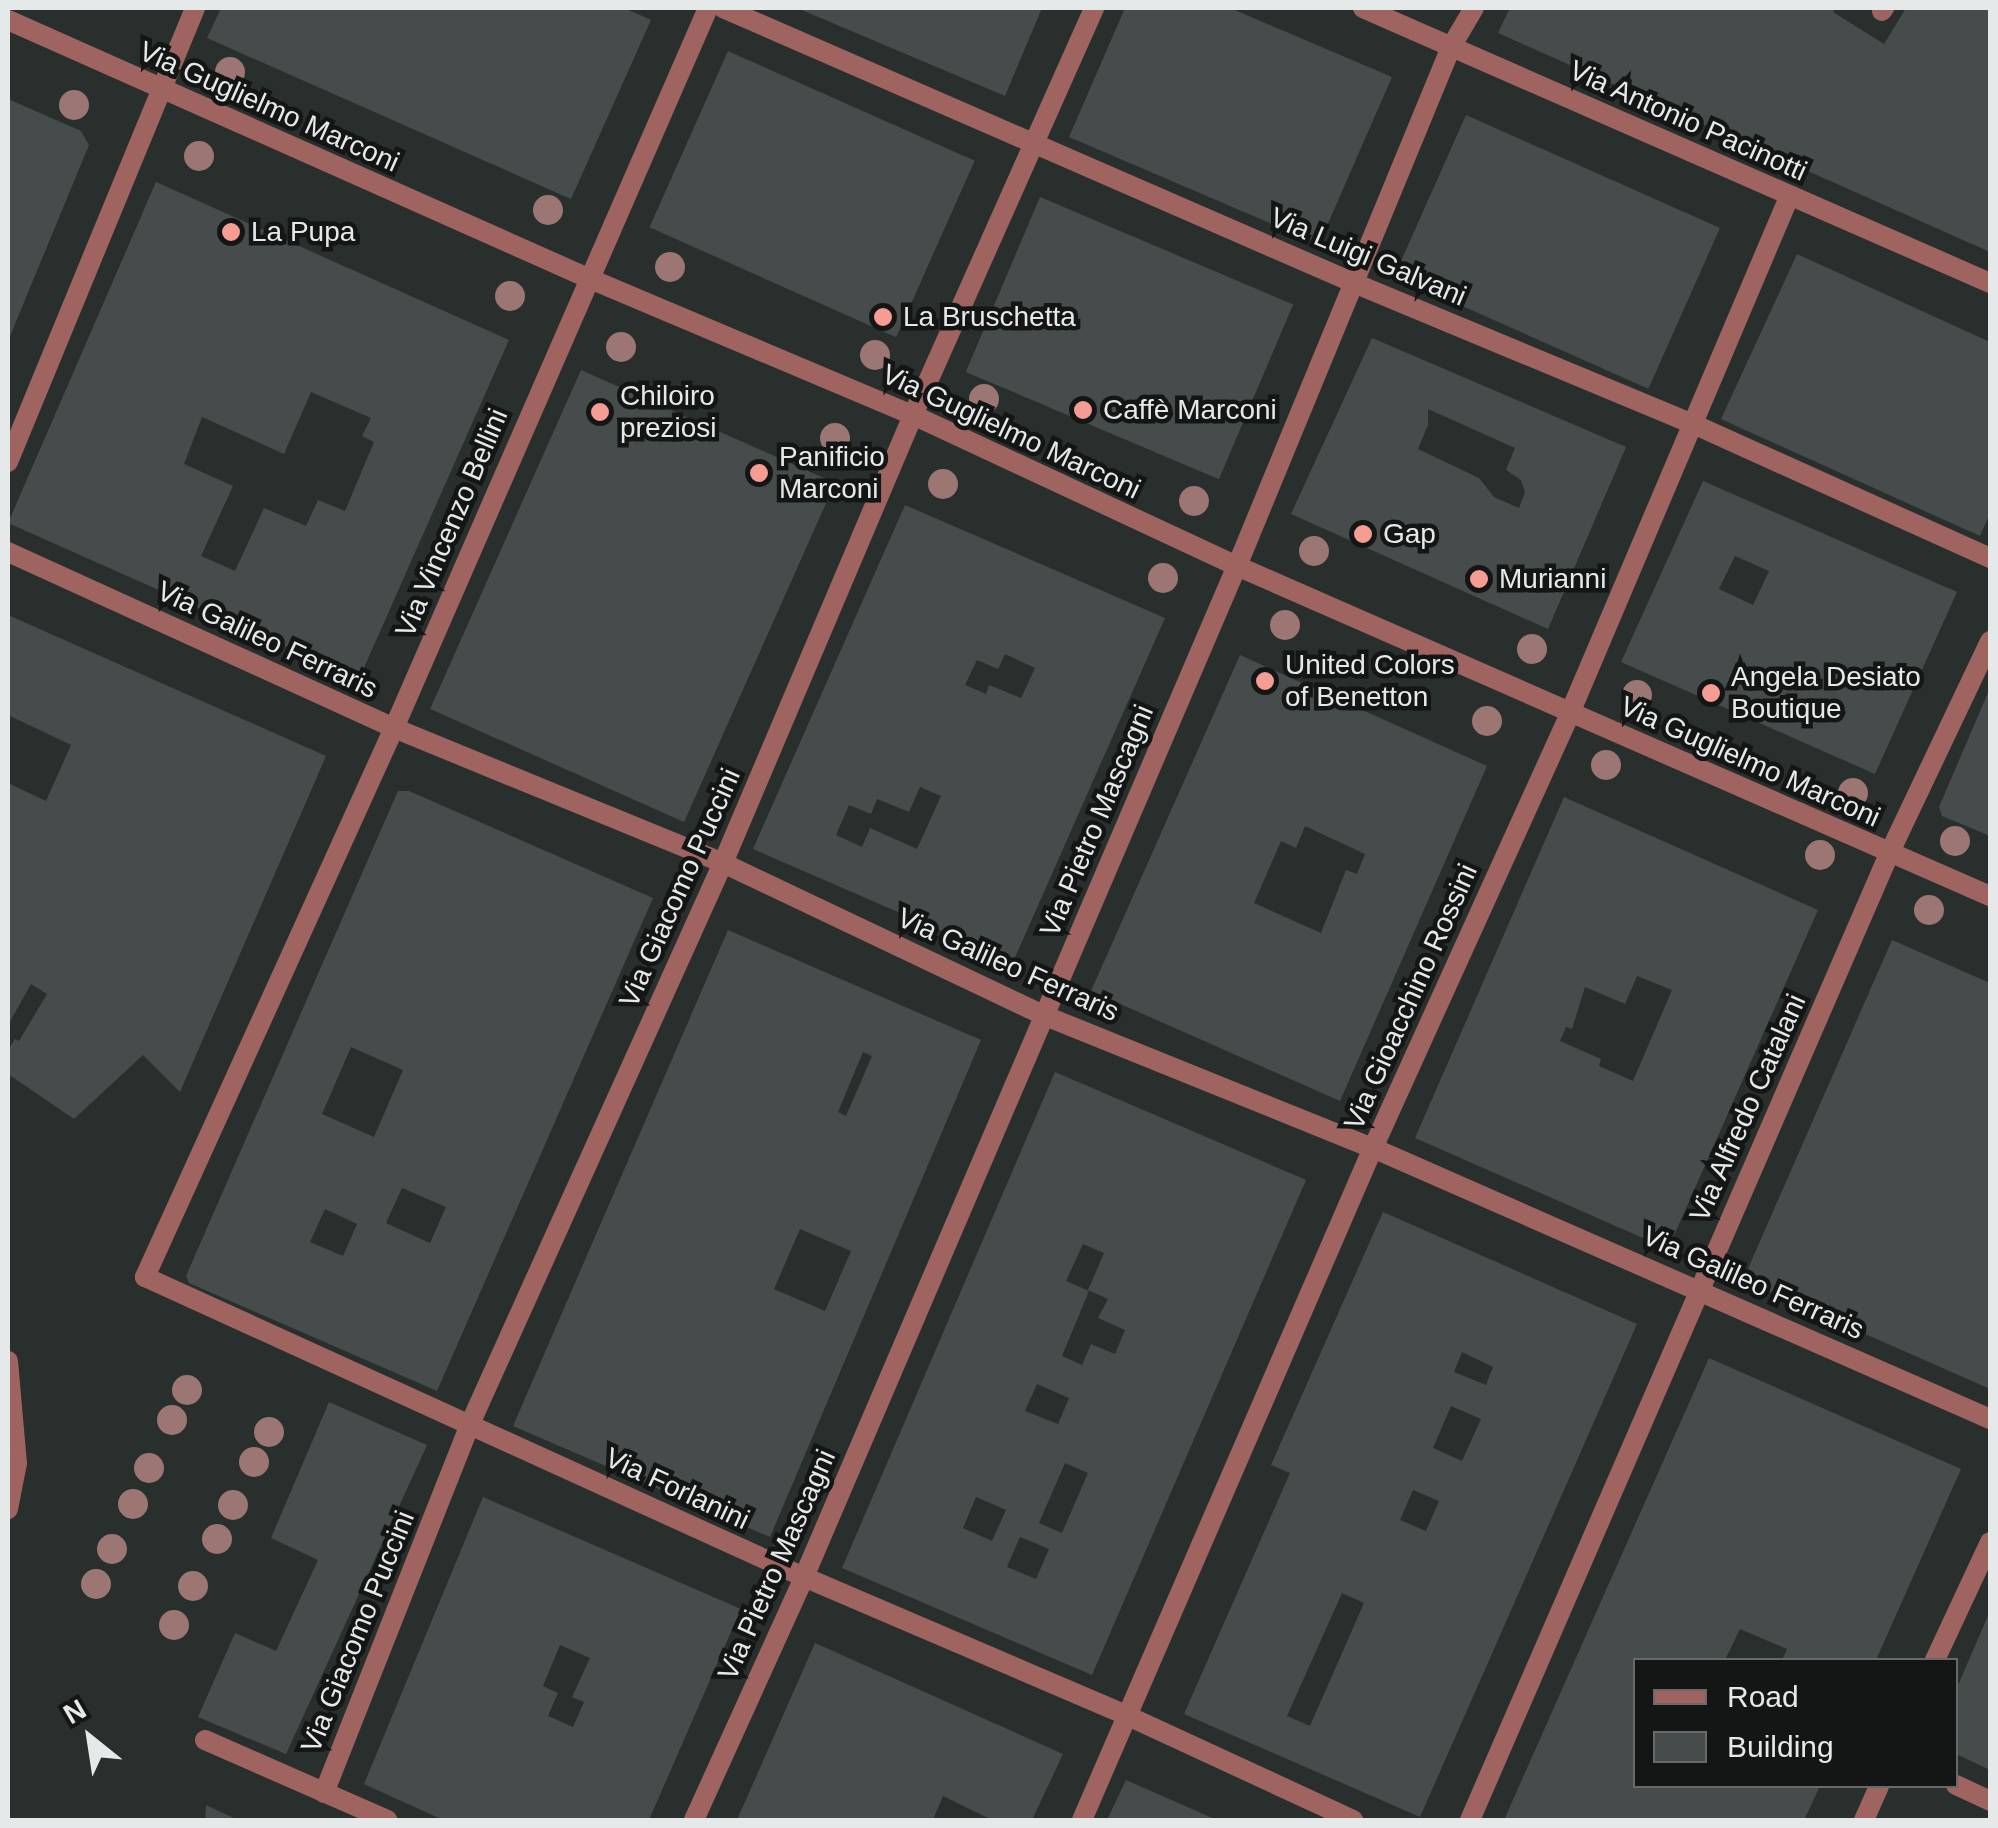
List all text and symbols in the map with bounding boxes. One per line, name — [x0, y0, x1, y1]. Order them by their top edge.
street label: Via Guglielmo Marconi — [134, 34, 404, 180]
street label: Via Antonio Pacinotti — [1563, 53, 1813, 189]
street label: Via Luigi Galvani — [1265, 201, 1471, 313]
place label: La Pupa — [251, 215, 355, 249]
marker: La Pupa — [220, 221, 242, 243]
place label: La Bruschetta — [903, 300, 1076, 334]
marker: La Bruschetta — [872, 306, 894, 328]
street label: Via Guglielmo Marconi — [876, 357, 1146, 507]
place label: Chiloiro preziosi — [620, 379, 716, 445]
place label: Caffè Marconi — [1103, 393, 1277, 427]
marker: Caffè Marconi — [1072, 399, 1094, 421]
marker: Chiloiro preziosi — [589, 401, 611, 423]
street label: Via Vincenzo Bellini — [389, 404, 515, 642]
place label: Panificio Marconi — [779, 440, 885, 506]
marker: Panificio Marconi — [748, 462, 770, 484]
place label: Gap — [1383, 517, 1436, 551]
marker: Gap — [1352, 523, 1374, 545]
place label: Murianni — [1499, 562, 1606, 596]
marker: Murianni — [1468, 568, 1490, 590]
street label: Via Galileo Ferraris — [152, 574, 382, 706]
place label: United Colors of Benetton — [1285, 648, 1455, 714]
place label: Angela Desiato Boutique — [1731, 660, 1921, 726]
marker: United Colors of Benetton — [1254, 670, 1276, 692]
marker: Angela Desiato Boutique — [1700, 682, 1722, 704]
street label: Via Guglielmo Marconi — [1615, 689, 1885, 835]
street label: Via Pietro Mascagni — [1033, 700, 1161, 942]
street label: Via Giacomo Puccini — [612, 763, 748, 1013]
street label: Via Gioacchino Rossini — [1337, 859, 1485, 1135]
street label: Via Galileo Ferraris — [892, 901, 1124, 1029]
street label: Via Alfredo Catalani — [1682, 988, 1814, 1228]
street label: Via Galileo Ferraris — [1637, 1219, 1869, 1347]
street label: Via Forlanini — [600, 1441, 754, 1537]
street label: Via Pietro Mascagni — [711, 1445, 843, 1685]
street label: Via Giacomo Puccini — [294, 1506, 422, 1758]
legend — [1633, 1658, 1958, 1788]
text: Road — [1727, 1680, 1799, 1713]
north arrow — [40, 1688, 140, 1788]
text: N — [58, 1693, 91, 1730]
text: Building — [1727, 1730, 1834, 1763]

